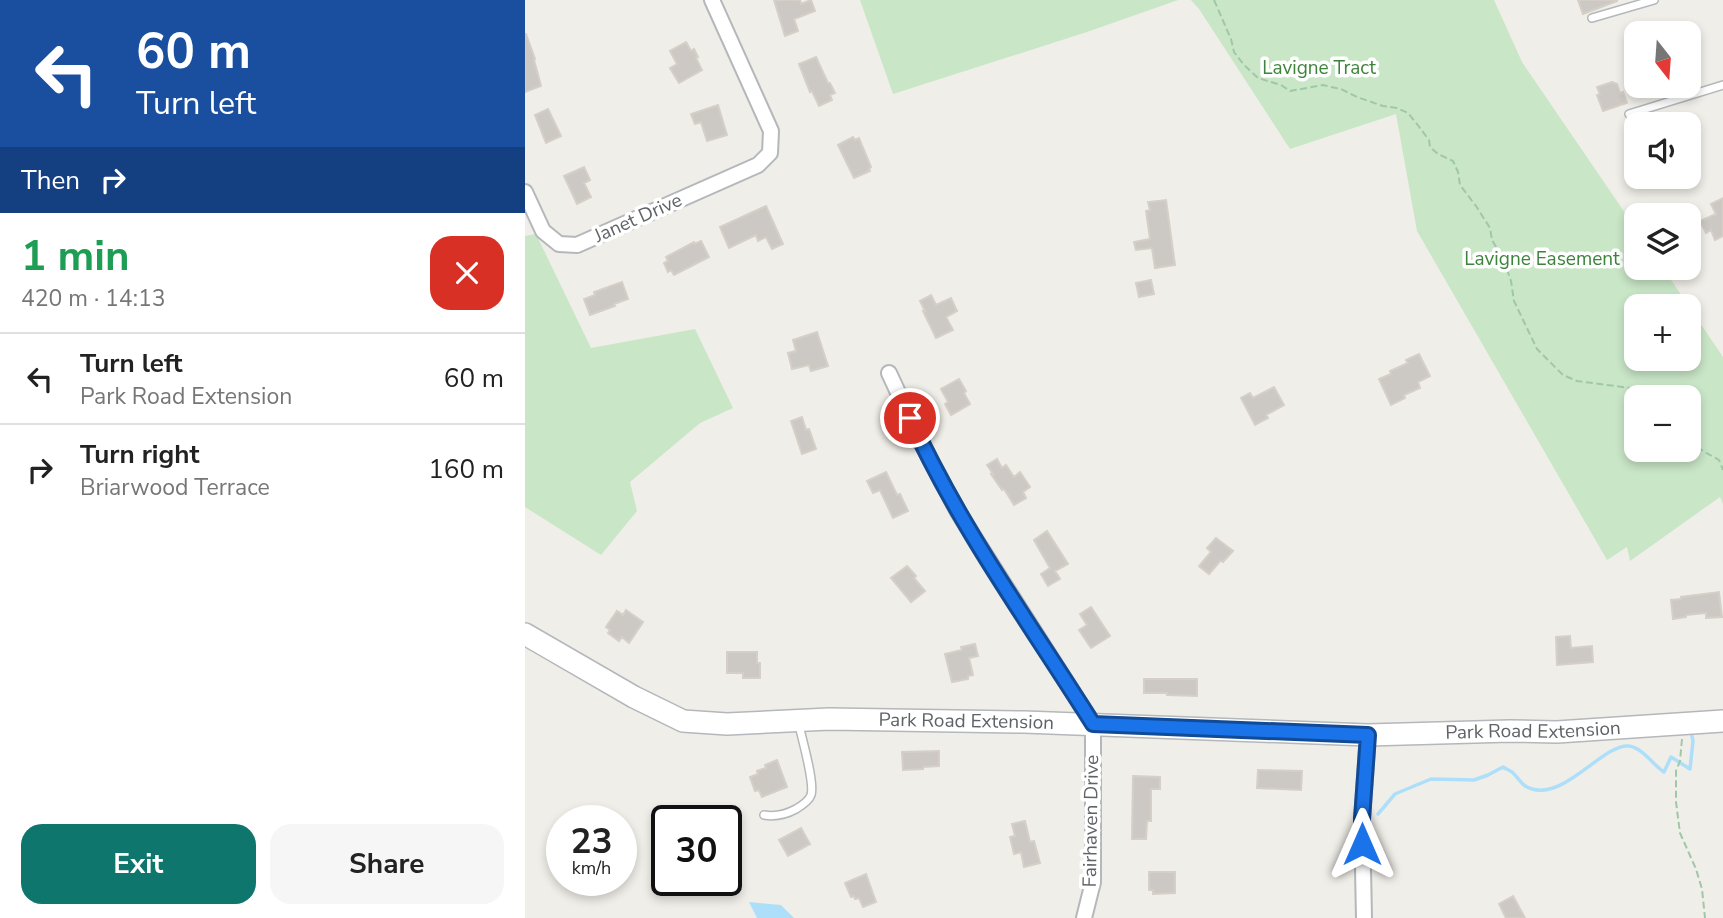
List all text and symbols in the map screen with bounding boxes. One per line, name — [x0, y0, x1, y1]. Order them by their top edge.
text: 60 m — [136, 18, 251, 85]
north arrow — [1624, 21, 1701, 98]
map controls — [1624, 21, 1701, 462]
icon: left — [21, 28, 112, 119]
park label: Lavigne Tract — [1262, 55, 1376, 81]
text: Turn left — [136, 82, 256, 125]
button: sound — [1624, 112, 1701, 189]
icon: right — [94, 161, 132, 199]
text: Then — [21, 163, 80, 198]
street label: Janet Drive — [589, 187, 686, 249]
button: layers — [1624, 203, 1701, 280]
text: 1 min — [21, 228, 130, 285]
button: close — [430, 236, 504, 310]
park label: Lavigne Easement — [1464, 246, 1620, 272]
text: 420 m · 14:13 — [21, 283, 166, 314]
button: + — [1624, 294, 1701, 371]
text: Turn left — [80, 346, 183, 381]
icon: left — [21, 360, 59, 398]
text: 60 m — [444, 361, 504, 396]
text: Park Road Extension — [80, 381, 292, 412]
button: − — [1624, 385, 1701, 462]
pin — [880, 388, 940, 448]
icon: arrive — [891, 399, 929, 437]
text: Turn right — [80, 437, 199, 472]
icon: right — [21, 451, 59, 489]
text: 160 m — [428, 452, 504, 487]
text: Briarwood Terrace — [80, 472, 270, 503]
street label: Park Road Extension — [878, 707, 1054, 736]
street label: Park Road Extension — [1445, 715, 1621, 746]
street label: Fairhaven Drive — [1077, 754, 1105, 888]
speed limit sign: 30 — [651, 805, 742, 896]
position arrow — [1325, 807, 1399, 881]
text: 23 — [570, 818, 613, 865]
button: Exit — [21, 824, 256, 904]
button: Share — [270, 824, 504, 904]
text: km/h — [572, 856, 611, 880]

